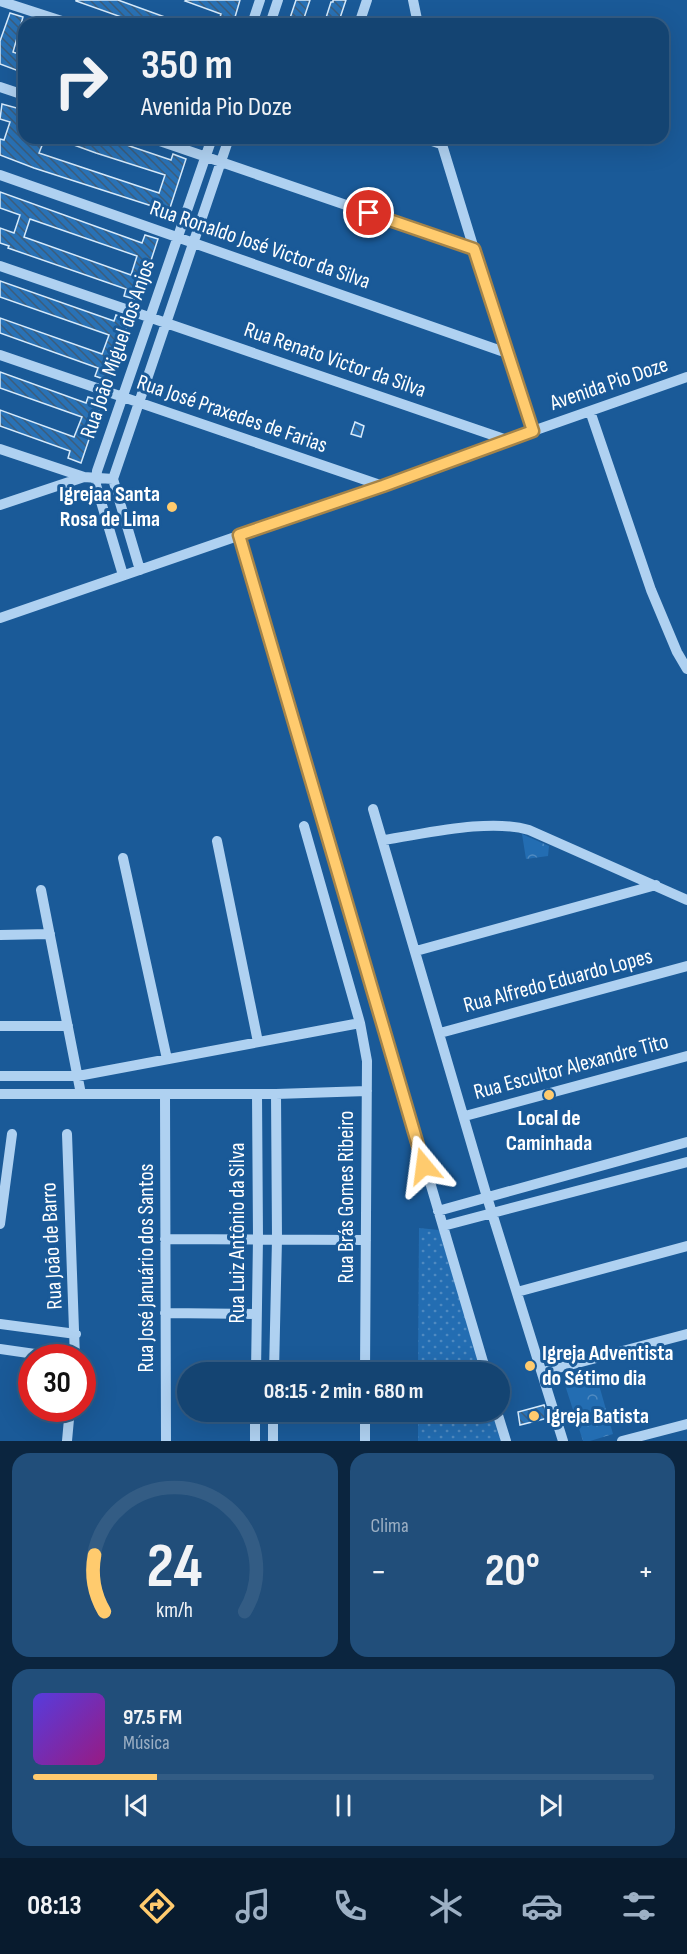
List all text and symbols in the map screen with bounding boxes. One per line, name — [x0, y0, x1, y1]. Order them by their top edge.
text: 350 m — [141, 40, 233, 91]
icon: right — [42, 42, 120, 120]
text: Avenida Pio Doze — [141, 91, 292, 123]
pin — [343, 187, 394, 238]
street label: Rua Ronaldo José Victor da Silva — [146, 195, 374, 295]
icon: arrive — [352, 196, 385, 229]
street label: Rua João Miguel dos Anjos — [75, 256, 161, 442]
street label: Rua Renato Victor da Silva — [240, 316, 430, 404]
street label: Avenida Pio Doze — [545, 351, 672, 417]
street label: Rua José Praxedes de Farias — [133, 369, 331, 459]
place label: Igrejaa Santa Rosa de Lima — [59, 481, 160, 533]
marker: Igrejaa Santa Rosa de Lima — [165, 500, 179, 514]
street label: Rua Alfredo Eduardo Lopes — [461, 943, 656, 1019]
street label: Rua Escultor Alexandre Tito — [471, 1028, 671, 1106]
marker: Local de Caminhada — [542, 1088, 556, 1102]
place label: Local de Caminhada — [506, 1105, 592, 1157]
street label: Rua Brás Gomes Ribeiro — [333, 1111, 360, 1283]
position arrow — [392, 1134, 456, 1198]
street label: Rua Luiz Antônio da Silva — [224, 1143, 251, 1323]
street label: Rua José Januário dos Santos — [133, 1163, 160, 1373]
street label: Rua João de Barro — [35, 1182, 69, 1310]
place label: Igreja Adventista do Sétimo dia — [542, 1340, 674, 1392]
speed limit sign: 30 — [18, 1344, 96, 1422]
marker: Igreja Adventista do Sétimo dia — [523, 1359, 537, 1373]
text: 08:15 · 2 min · 680 m — [264, 1378, 423, 1405]
place label: Igreja Batista — [546, 1403, 649, 1430]
marker: Igreja Batista — [527, 1409, 541, 1423]
text: Clima — [371, 1514, 409, 1538]
text: 24 — [147, 1530, 203, 1605]
text: 20° — [485, 1544, 540, 1599]
text: − — [371, 1552, 387, 1592]
text: + — [638, 1552, 654, 1592]
text: km/h — [156, 1598, 193, 1623]
text: 97.5 FM — [123, 1704, 182, 1731]
text: Música — [123, 1731, 170, 1755]
icon: previous — [120, 1789, 153, 1822]
icon: pause — [327, 1789, 360, 1822]
icon: next — [534, 1789, 567, 1822]
icon: directions — [136, 1885, 178, 1927]
icon: music — [232, 1885, 274, 1927]
icon: phone — [329, 1885, 371, 1927]
icon: climate — [425, 1885, 467, 1927]
icon: car — [521, 1885, 563, 1927]
icon: filters — [618, 1885, 660, 1927]
text: 08:13 — [27, 1890, 82, 1922]

